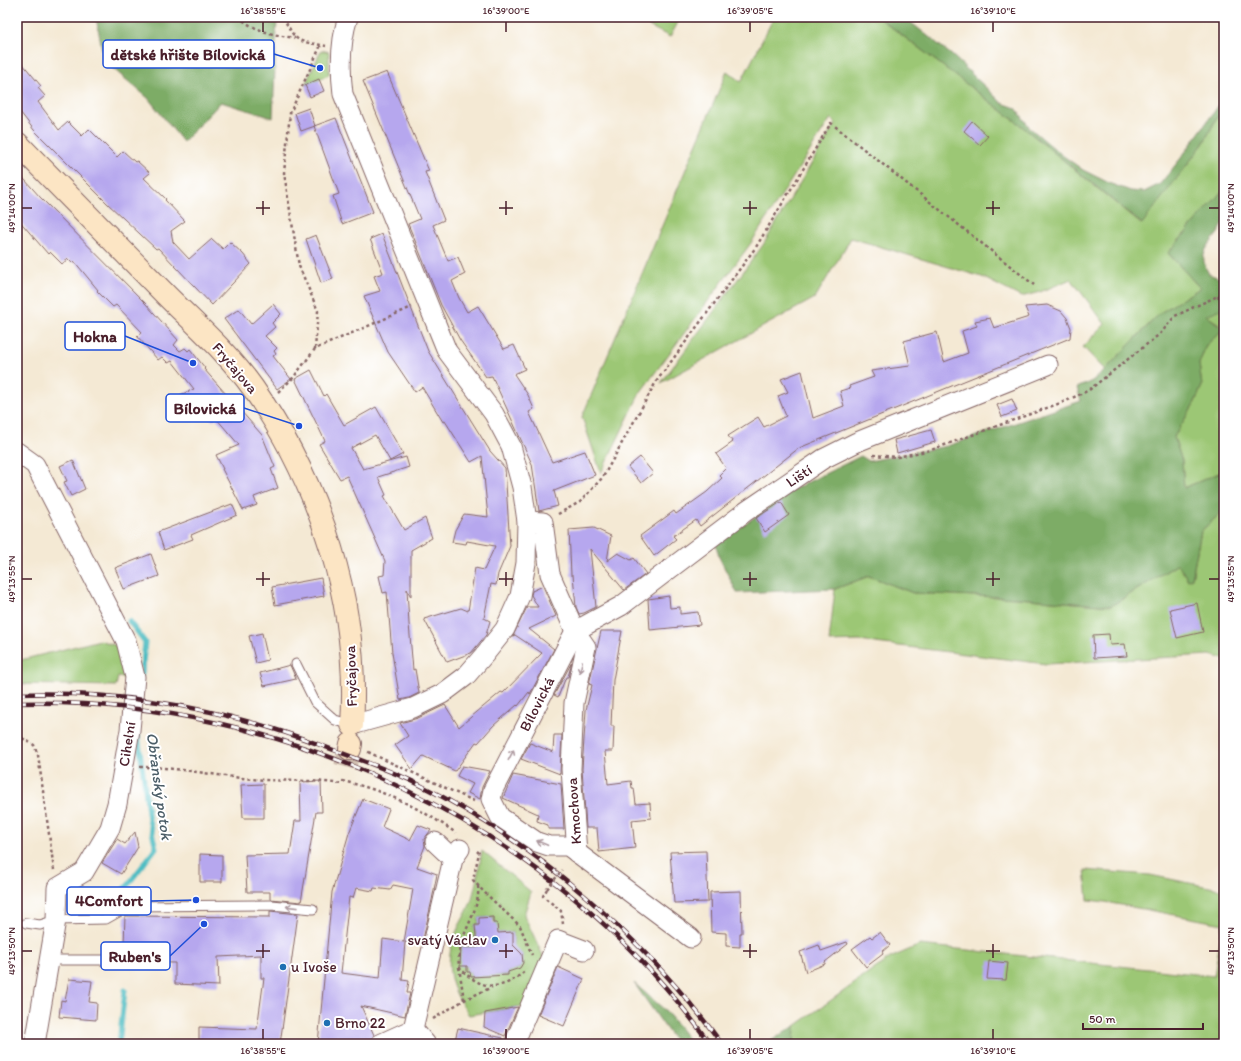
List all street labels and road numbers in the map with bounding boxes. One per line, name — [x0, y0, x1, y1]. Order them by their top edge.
street label: Fryčajova — [208, 339, 262, 397]
street label: Liští — [783, 461, 816, 491]
street label: Fryčajova — [341, 645, 361, 707]
street label: Bílovická — [516, 674, 558, 734]
street label: Cihelní — [115, 720, 139, 768]
street label: Kmochova — [563, 777, 585, 845]

